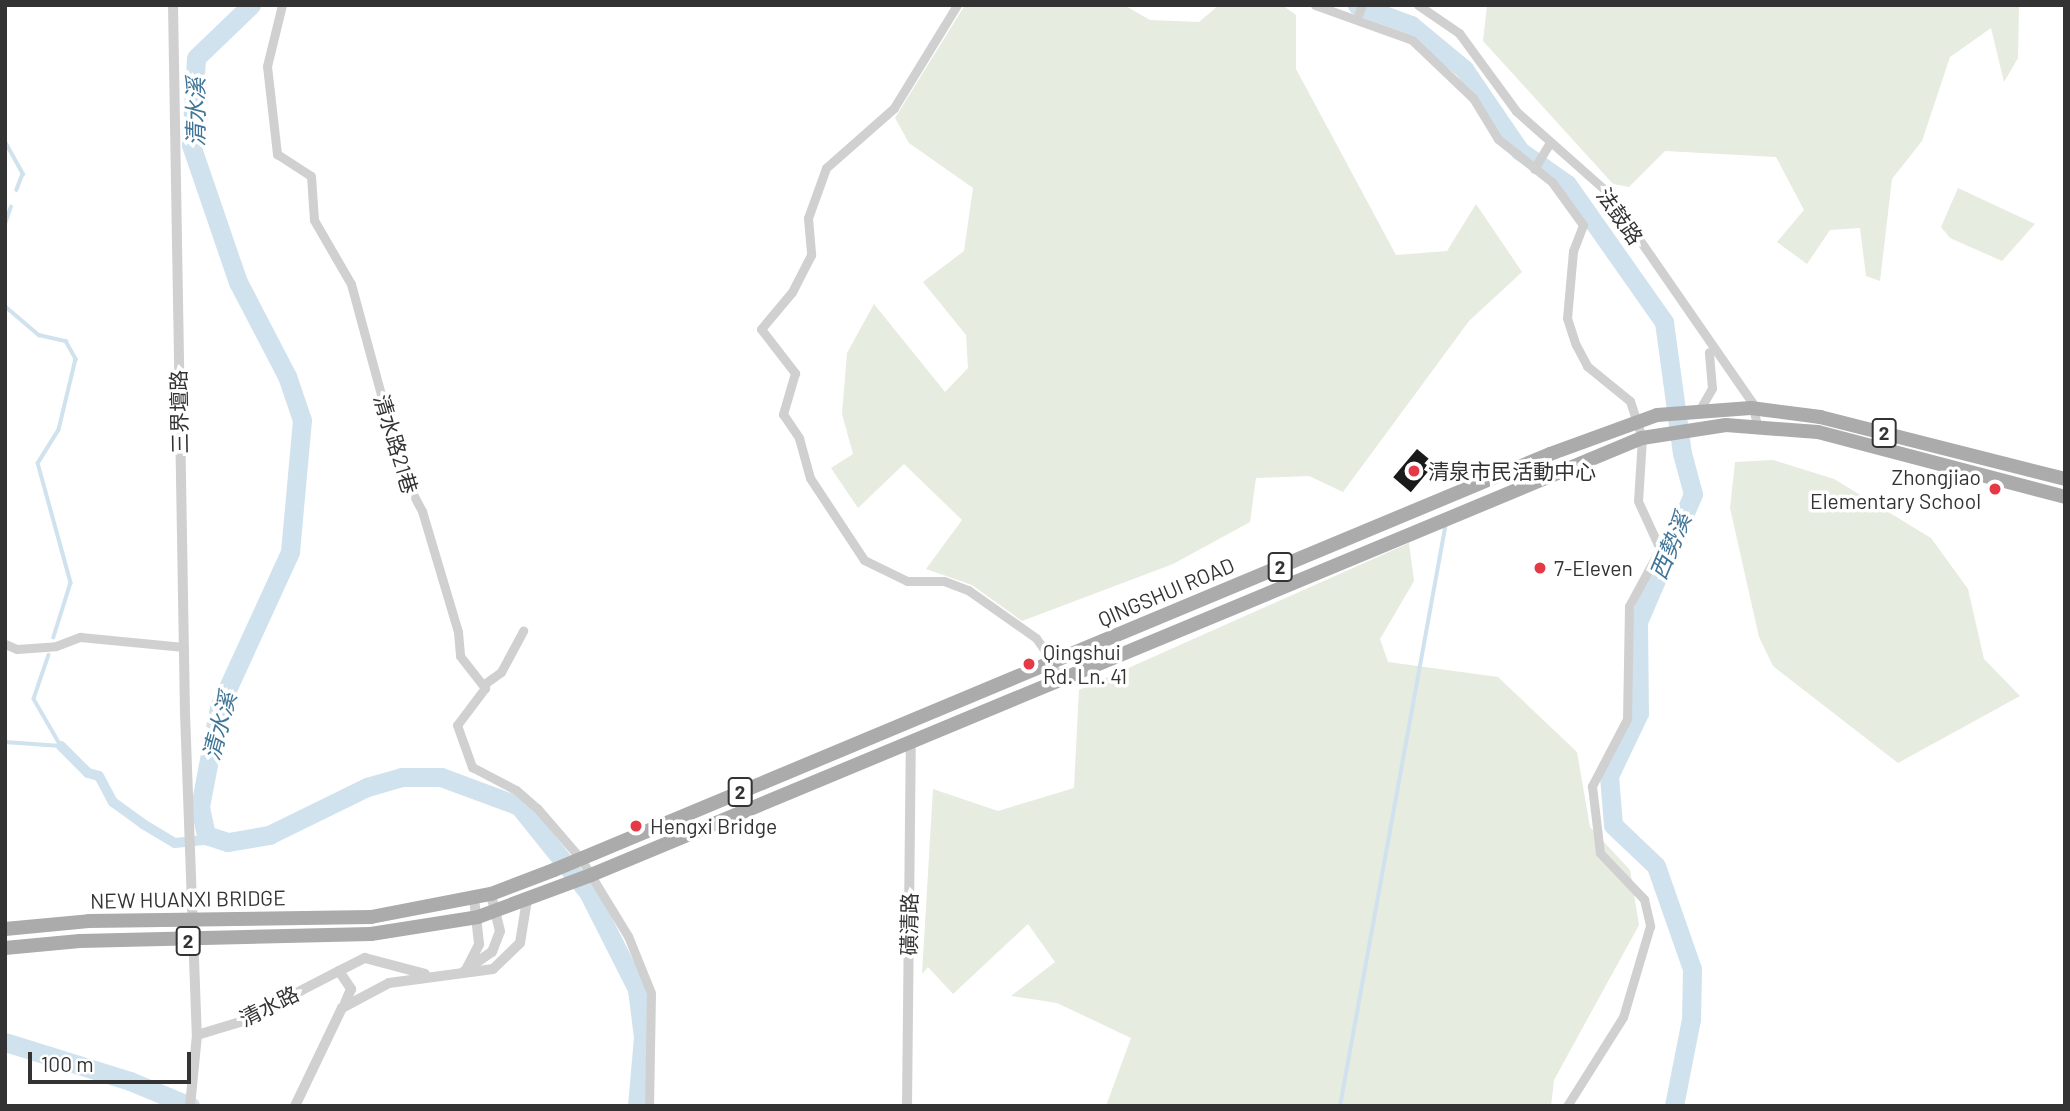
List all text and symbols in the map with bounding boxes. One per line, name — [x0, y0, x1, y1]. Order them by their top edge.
water label: 清水溪 — [181, 78, 209, 146]
street label: 法鼓路 — [1592, 183, 1648, 249]
street label: 三界壇路 — [166, 370, 192, 454]
street label: 清水路21巷 — [369, 391, 423, 497]
road number: 2 — [1870, 418, 1898, 448]
place label: 清泉市民活動中心 — [1428, 458, 1596, 484]
marker: 清泉市民活動中心 — [1406, 463, 1422, 479]
place label: Zhongjiao Elementary School — [1810, 464, 1981, 514]
marker: Zhongjiao Elementary School — [1987, 481, 2003, 497]
water label: 西勢溪 — [1644, 509, 1696, 583]
street label: QINGSHUI ROAD — [1094, 552, 1238, 632]
road number: 2 — [1266, 552, 1294, 582]
place label: 7-Eleven — [1554, 555, 1633, 581]
marker: 7-Eleven — [1532, 560, 1548, 576]
place label: Qingshui Rd. Ln. 41 — [1043, 639, 1127, 689]
marker: Qingshui Rd. Ln. 41 — [1021, 656, 1037, 672]
water label: 清水溪 — [197, 689, 241, 763]
road number: 2 — [726, 776, 754, 807]
place label: Hengxi Bridge — [650, 813, 777, 839]
marker: Hengxi Bridge — [628, 818, 644, 834]
street label: NEW HUANXI BRIDGE — [90, 885, 286, 913]
street label: 磺清路 — [896, 892, 922, 956]
road number: 2 — [174, 925, 202, 956]
street label: 清水路 — [235, 980, 303, 1032]
scale bar — [32, 1038, 194, 1082]
text: 100 m — [41, 1051, 94, 1076]

